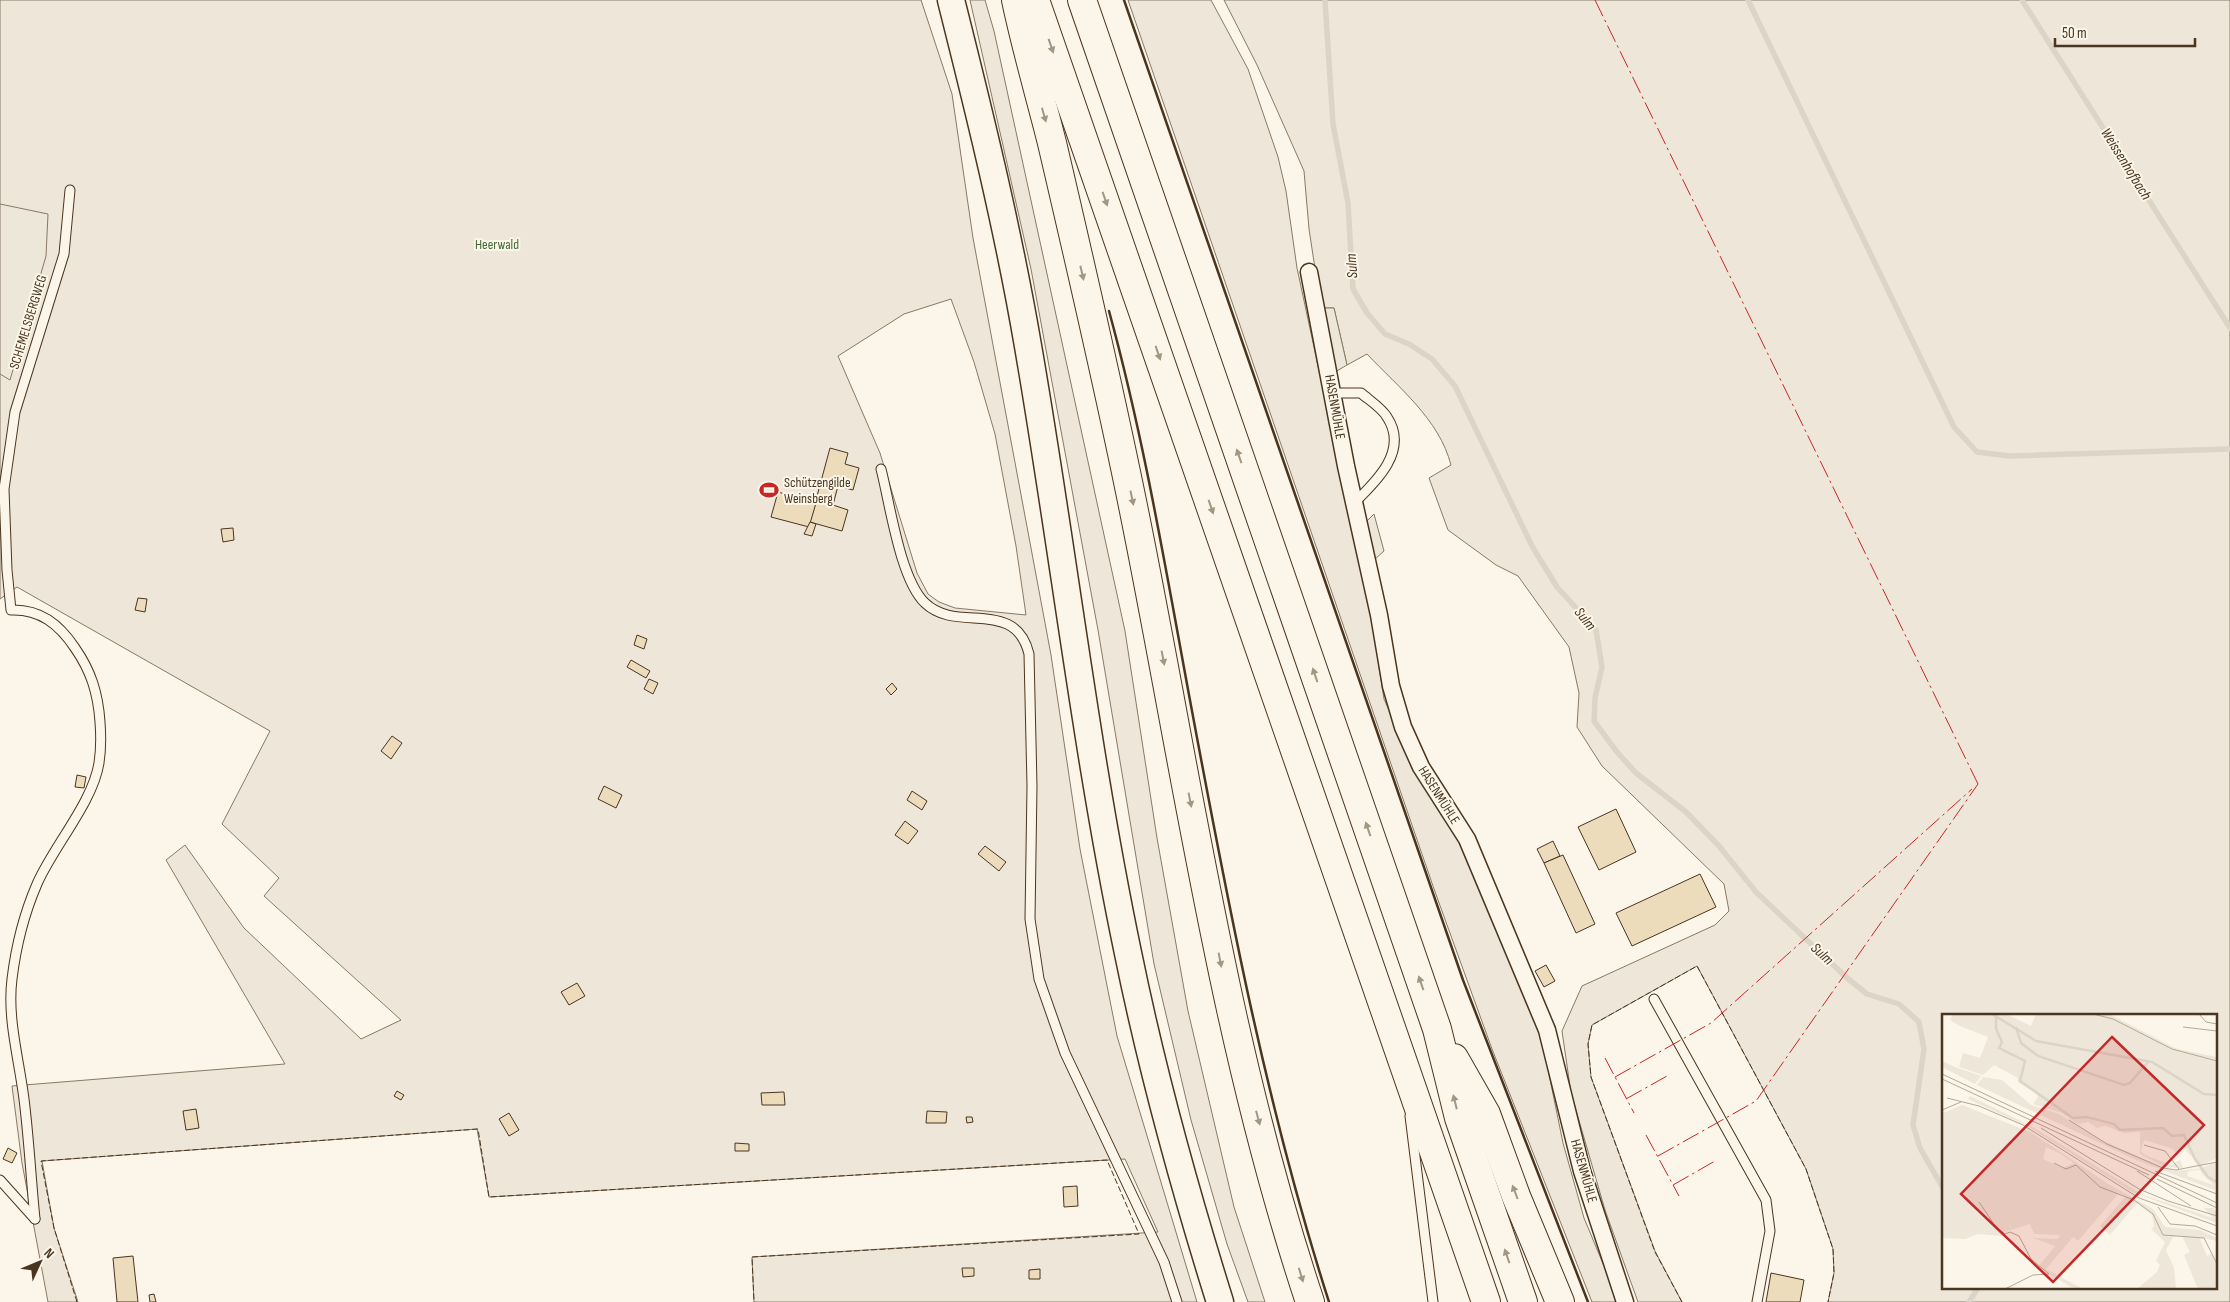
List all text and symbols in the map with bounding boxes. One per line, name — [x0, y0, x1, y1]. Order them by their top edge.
scale bar — [2055, 15, 2195, 47]
text: 50 m — [2062, 24, 2087, 43]
one-way arrow — [1047, 39, 1055, 54]
one-way arrow — [1040, 108, 1048, 123]
water label: Weissenhofbach — [2096, 124, 2156, 204]
one-way arrow — [1101, 192, 1109, 207]
park label: Heerwald — [475, 236, 519, 253]
water label: Sulm — [1342, 253, 1362, 279]
one-way arrow — [1078, 266, 1086, 281]
street label: SCHEMELSBERGWEG — [6, 273, 50, 371]
one-way arrow — [1154, 346, 1162, 361]
street label: HASENMÜHLE — [1321, 373, 1349, 441]
one-way arrow — [1235, 448, 1242, 463]
place label: Schützengilde Weinsberg — [784, 474, 851, 507]
sports icon: Schützengilde Weinsberg — [758, 479, 780, 501]
one-way arrow — [1128, 491, 1136, 507]
one-way arrow — [1208, 499, 1215, 514]
water label: Sulm — [1570, 603, 1600, 635]
one-way arrow — [1159, 650, 1167, 666]
one-way arrow — [1311, 668, 1318, 683]
street label: HASENMÜHLE — [1414, 763, 1464, 827]
one-way arrow — [1187, 793, 1195, 809]
one-way arrow — [1364, 821, 1372, 836]
water label: Sulm — [1807, 939, 1838, 970]
one-way arrow — [1217, 952, 1225, 968]
one-way arrow — [1417, 975, 1424, 990]
inset map — [1942, 1014, 2218, 1290]
one-way arrow — [1451, 1094, 1459, 1109]
one-way arrow — [1254, 1110, 1262, 1125]
street label: HASENMÜHLE — [1567, 1137, 1601, 1205]
one-way arrow — [1510, 1185, 1518, 1199]
north arrow — [15, 1237, 65, 1287]
text: N — [40, 1245, 58, 1262]
one-way arrow — [1503, 1248, 1511, 1263]
one-way arrow — [1298, 1267, 1305, 1282]

